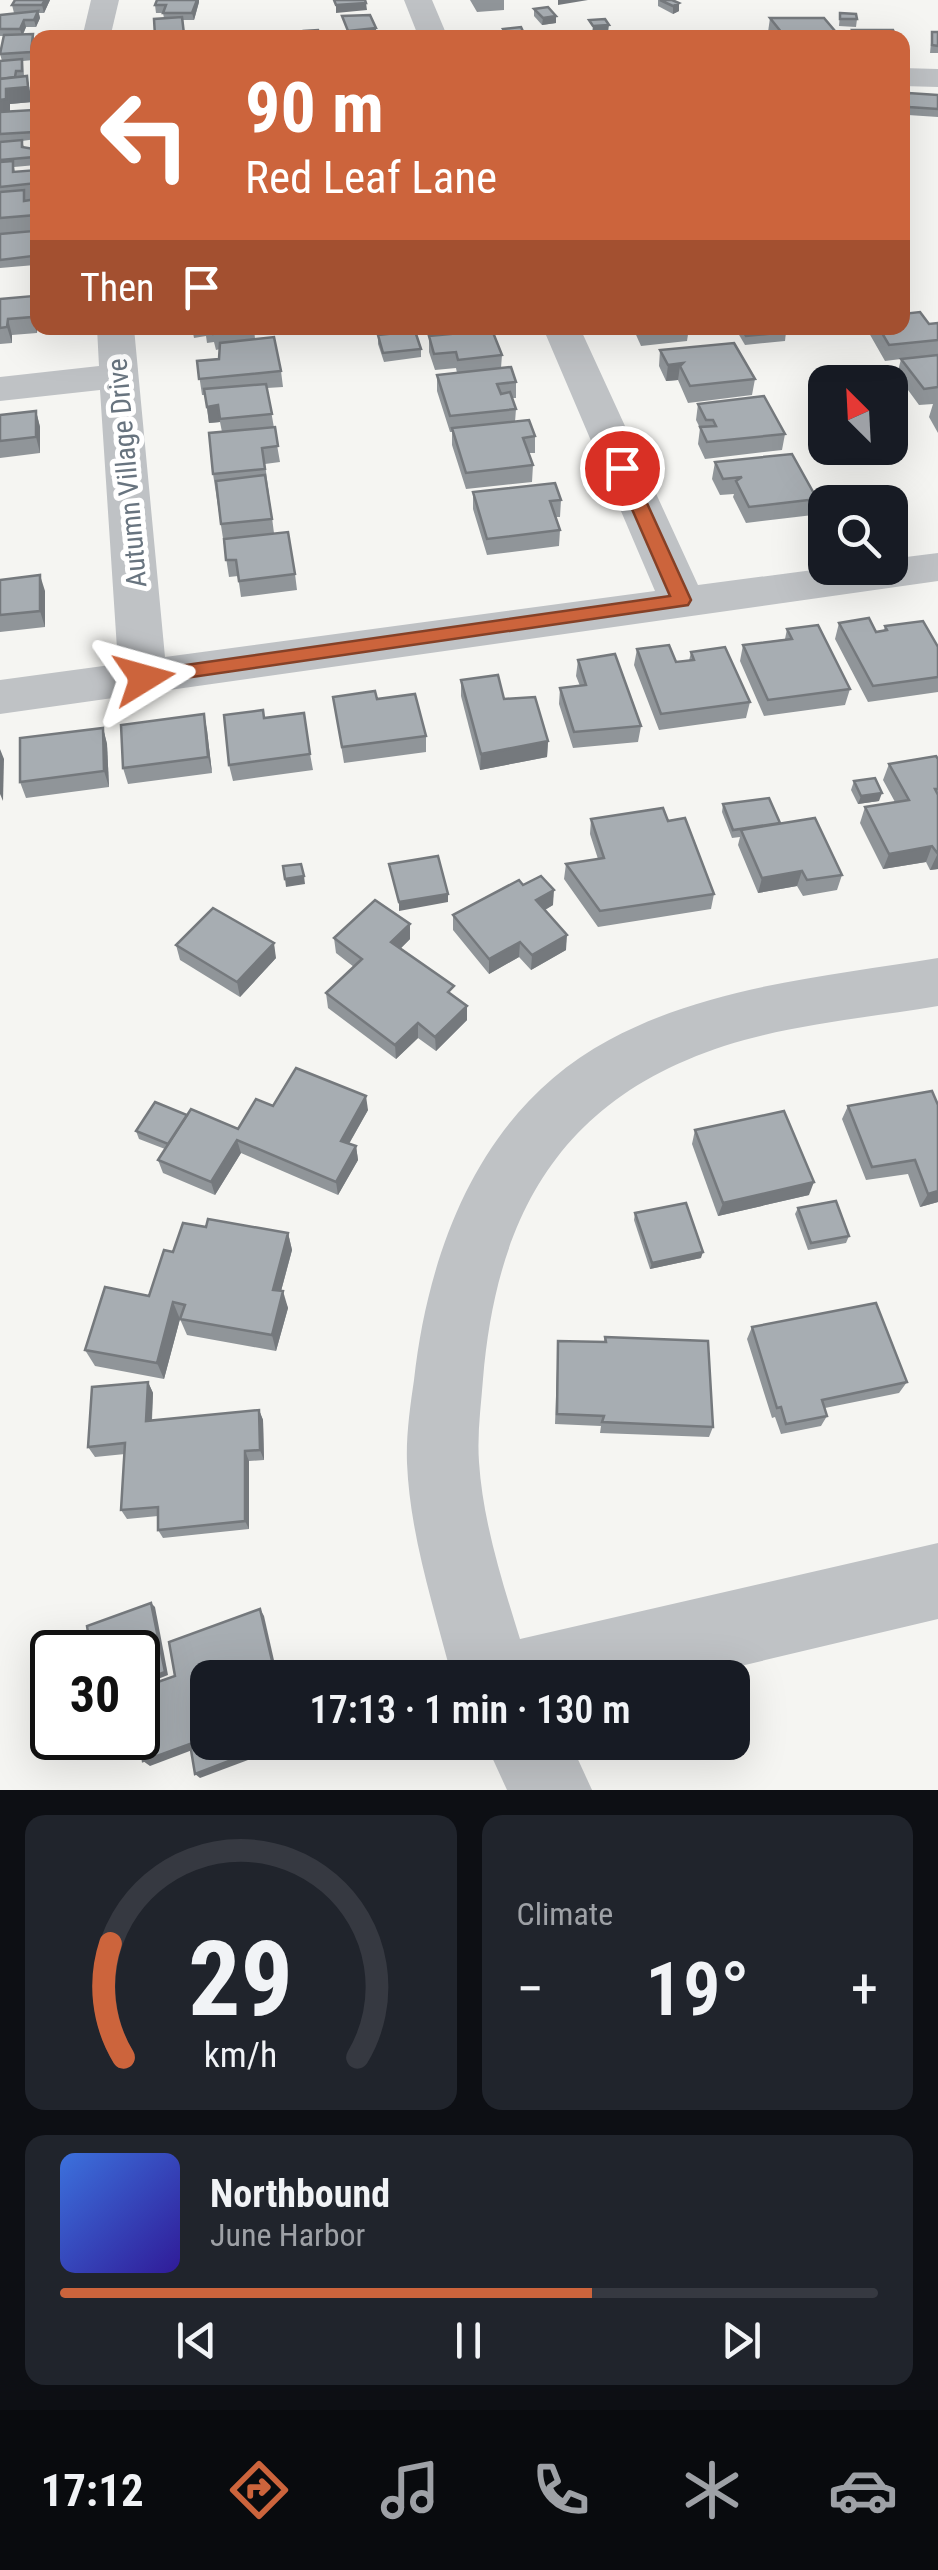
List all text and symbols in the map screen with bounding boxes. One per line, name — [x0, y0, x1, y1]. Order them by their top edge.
text: 90 m — [245, 67, 384, 149]
icon: left — [80, 70, 210, 200]
text: Red Leaf Lane — [245, 151, 497, 204]
icon: arrive — [174, 260, 229, 315]
text: Then — [80, 266, 154, 310]
street label: Autumn Village Drive — [101, 357, 153, 589]
north arrow — [808, 365, 908, 465]
map controls — [808, 365, 908, 585]
pin — [580, 426, 665, 511]
icon: arrive — [595, 441, 650, 496]
button: search — [808, 485, 908, 585]
position arrow — [92, 626, 196, 730]
speed limit sign: 30 — [30, 1630, 160, 1760]
text: 17:13 · 1 min · 130 m — [310, 1688, 630, 1732]
text: Climate — [517, 1895, 613, 1933]
text: 29 — [188, 1919, 293, 2040]
text: 19° — [645, 1945, 750, 2033]
text: − — [517, 1957, 544, 2021]
text: + — [851, 1957, 878, 2021]
text: km/h — [204, 2034, 278, 2076]
text: Northbound — [210, 2172, 390, 2216]
text: June Harbor — [210, 2216, 365, 2254]
icon: previous — [169, 2313, 224, 2368]
icon: pause — [441, 2313, 496, 2368]
icon: next — [714, 2313, 769, 2368]
icon: directions — [224, 2455, 294, 2525]
icon: music — [375, 2455, 445, 2525]
icon: phone — [526, 2455, 596, 2525]
icon: climate — [677, 2455, 747, 2525]
icon: car — [828, 2455, 898, 2525]
text: 17:12 — [40, 2464, 144, 2517]

